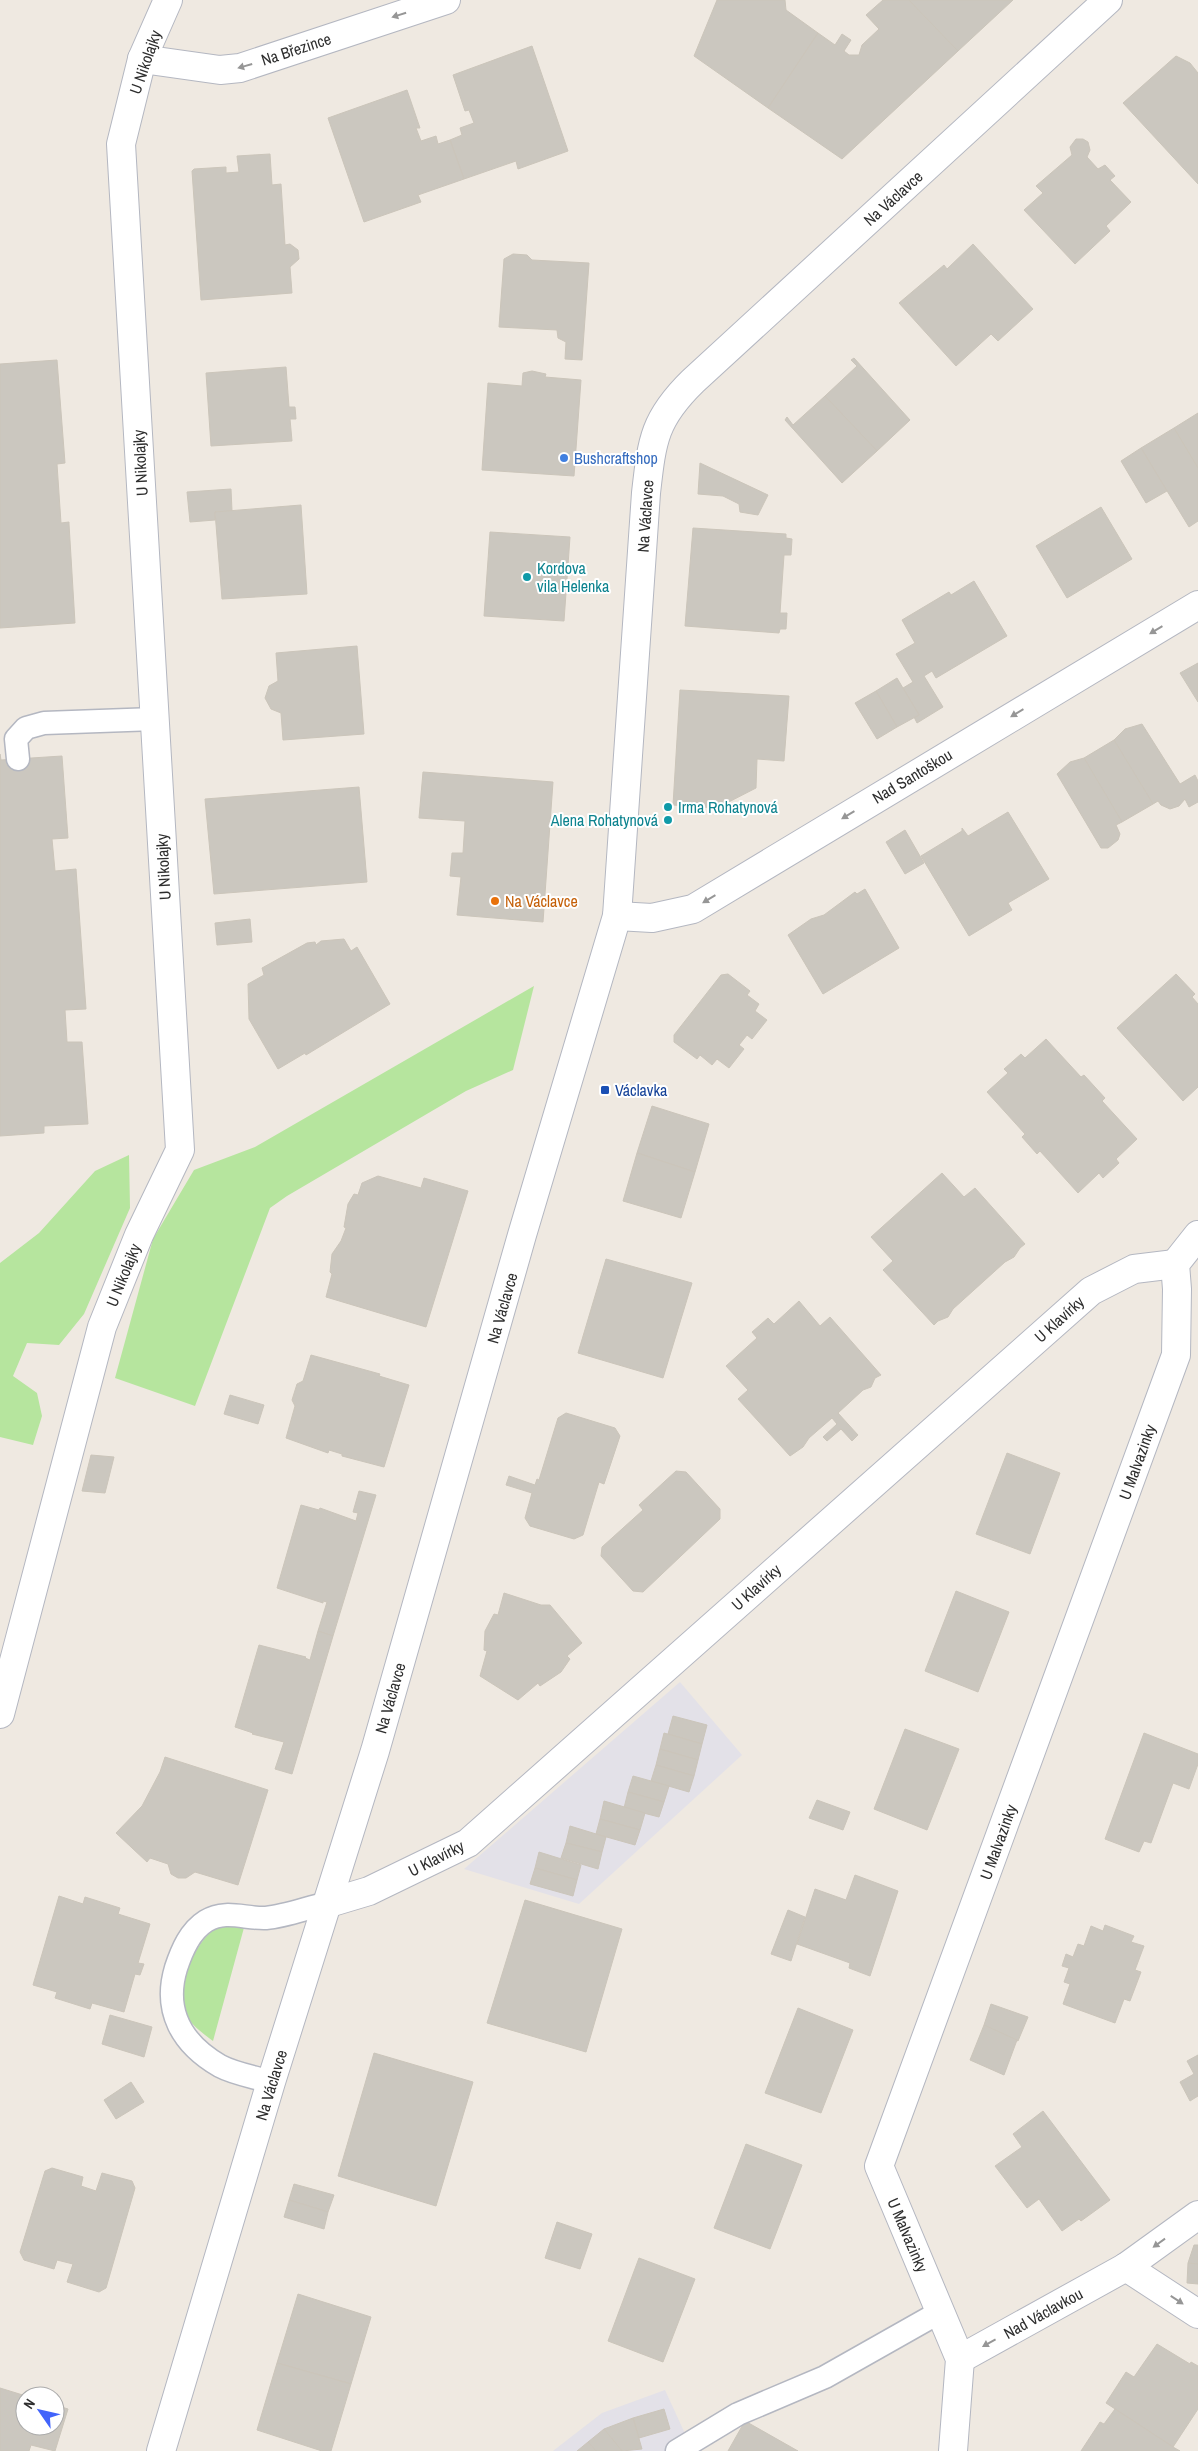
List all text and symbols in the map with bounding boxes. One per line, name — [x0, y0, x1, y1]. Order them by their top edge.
one-way arrow — [392, 12, 407, 20]
street label: U Nikolajky — [124, 27, 166, 97]
street label: Na Březince — [258, 27, 334, 71]
one-way arrow — [237, 62, 252, 70]
street label: Na Václavce — [859, 166, 927, 230]
street label: U Nikolajky — [127, 429, 153, 497]
place label: Bushcraftshop — [574, 447, 658, 469]
marker: Bushcraftshop — [558, 452, 570, 464]
street label: Na Václavce — [631, 479, 659, 553]
place label: Kordova vila Helenka — [537, 557, 610, 597]
marker: Kordova vila Helenka — [521, 571, 533, 583]
one-way arrow — [1150, 625, 1163, 634]
one-way arrow — [1011, 709, 1024, 718]
street label: Nad Santoškou — [868, 743, 956, 809]
place label: Irma Rohatynová — [678, 796, 779, 818]
marker: Irma Rohatynová — [662, 801, 674, 813]
place label: Alena Rohatynová — [550, 809, 659, 831]
one-way arrow — [841, 811, 854, 820]
marker: Alena Rohatynová — [662, 814, 674, 826]
street label: U Nikolajky — [150, 833, 176, 901]
place label: Na Václavce — [505, 890, 578, 912]
marker: Na Václavce — [489, 895, 501, 907]
one-way arrow — [702, 895, 715, 904]
place label: Václavka — [615, 1079, 668, 1101]
marker: Václavka — [599, 1084, 611, 1096]
street label: U Nikolajky — [100, 1240, 146, 1310]
street label: Na Václavce — [481, 1270, 523, 1346]
street label: U Klavírky — [1029, 1291, 1089, 1347]
street label: U Malvazinky — [1113, 1421, 1161, 1503]
street label: U Klavírky — [726, 1559, 786, 1615]
street label: Na Václavce — [369, 1660, 411, 1736]
street label: U Malvazinky — [974, 1801, 1022, 1883]
street label: U Klavírky — [404, 1834, 468, 1881]
street label: Na Václavce — [250, 2047, 292, 2123]
street label: U Malvazinky — [882, 2194, 934, 2276]
one-way arrow — [1152, 2238, 1166, 2248]
street label: Nad Václavkou — [999, 2282, 1087, 2344]
one-way arrow — [1170, 2295, 1183, 2305]
one-way arrow — [982, 2339, 995, 2348]
north arrow — [15, 2386, 65, 2436]
text: N — [19, 2395, 39, 2412]

